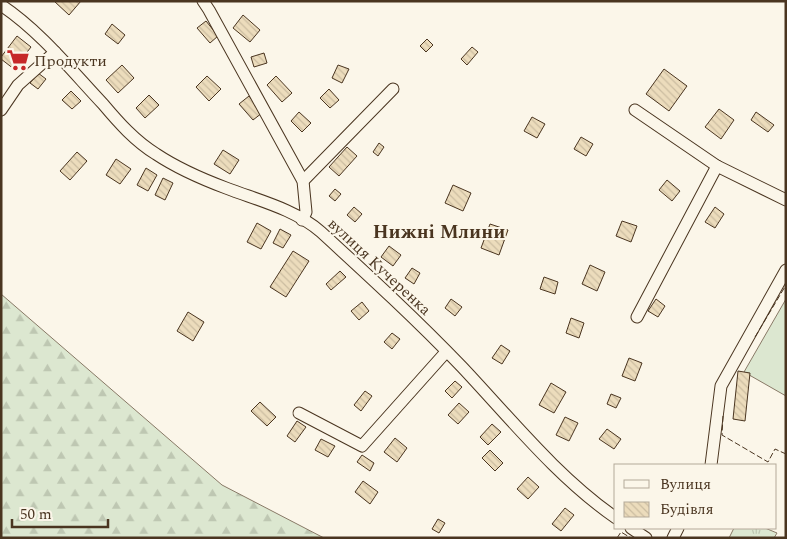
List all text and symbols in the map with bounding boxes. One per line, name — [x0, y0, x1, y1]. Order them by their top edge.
supermarket icon: Продукти — [5, 47, 31, 73]
place label: Продукти — [34, 49, 107, 73]
street label: вулиця Кучеренка — [322, 212, 437, 321]
district label: Нижні Млини — [373, 218, 505, 247]
legend — [614, 464, 777, 529]
text: Вулиця — [660, 473, 711, 496]
scale bar — [12, 496, 109, 528]
text: Будівля — [660, 498, 714, 521]
text: 50 m — [20, 503, 52, 526]

